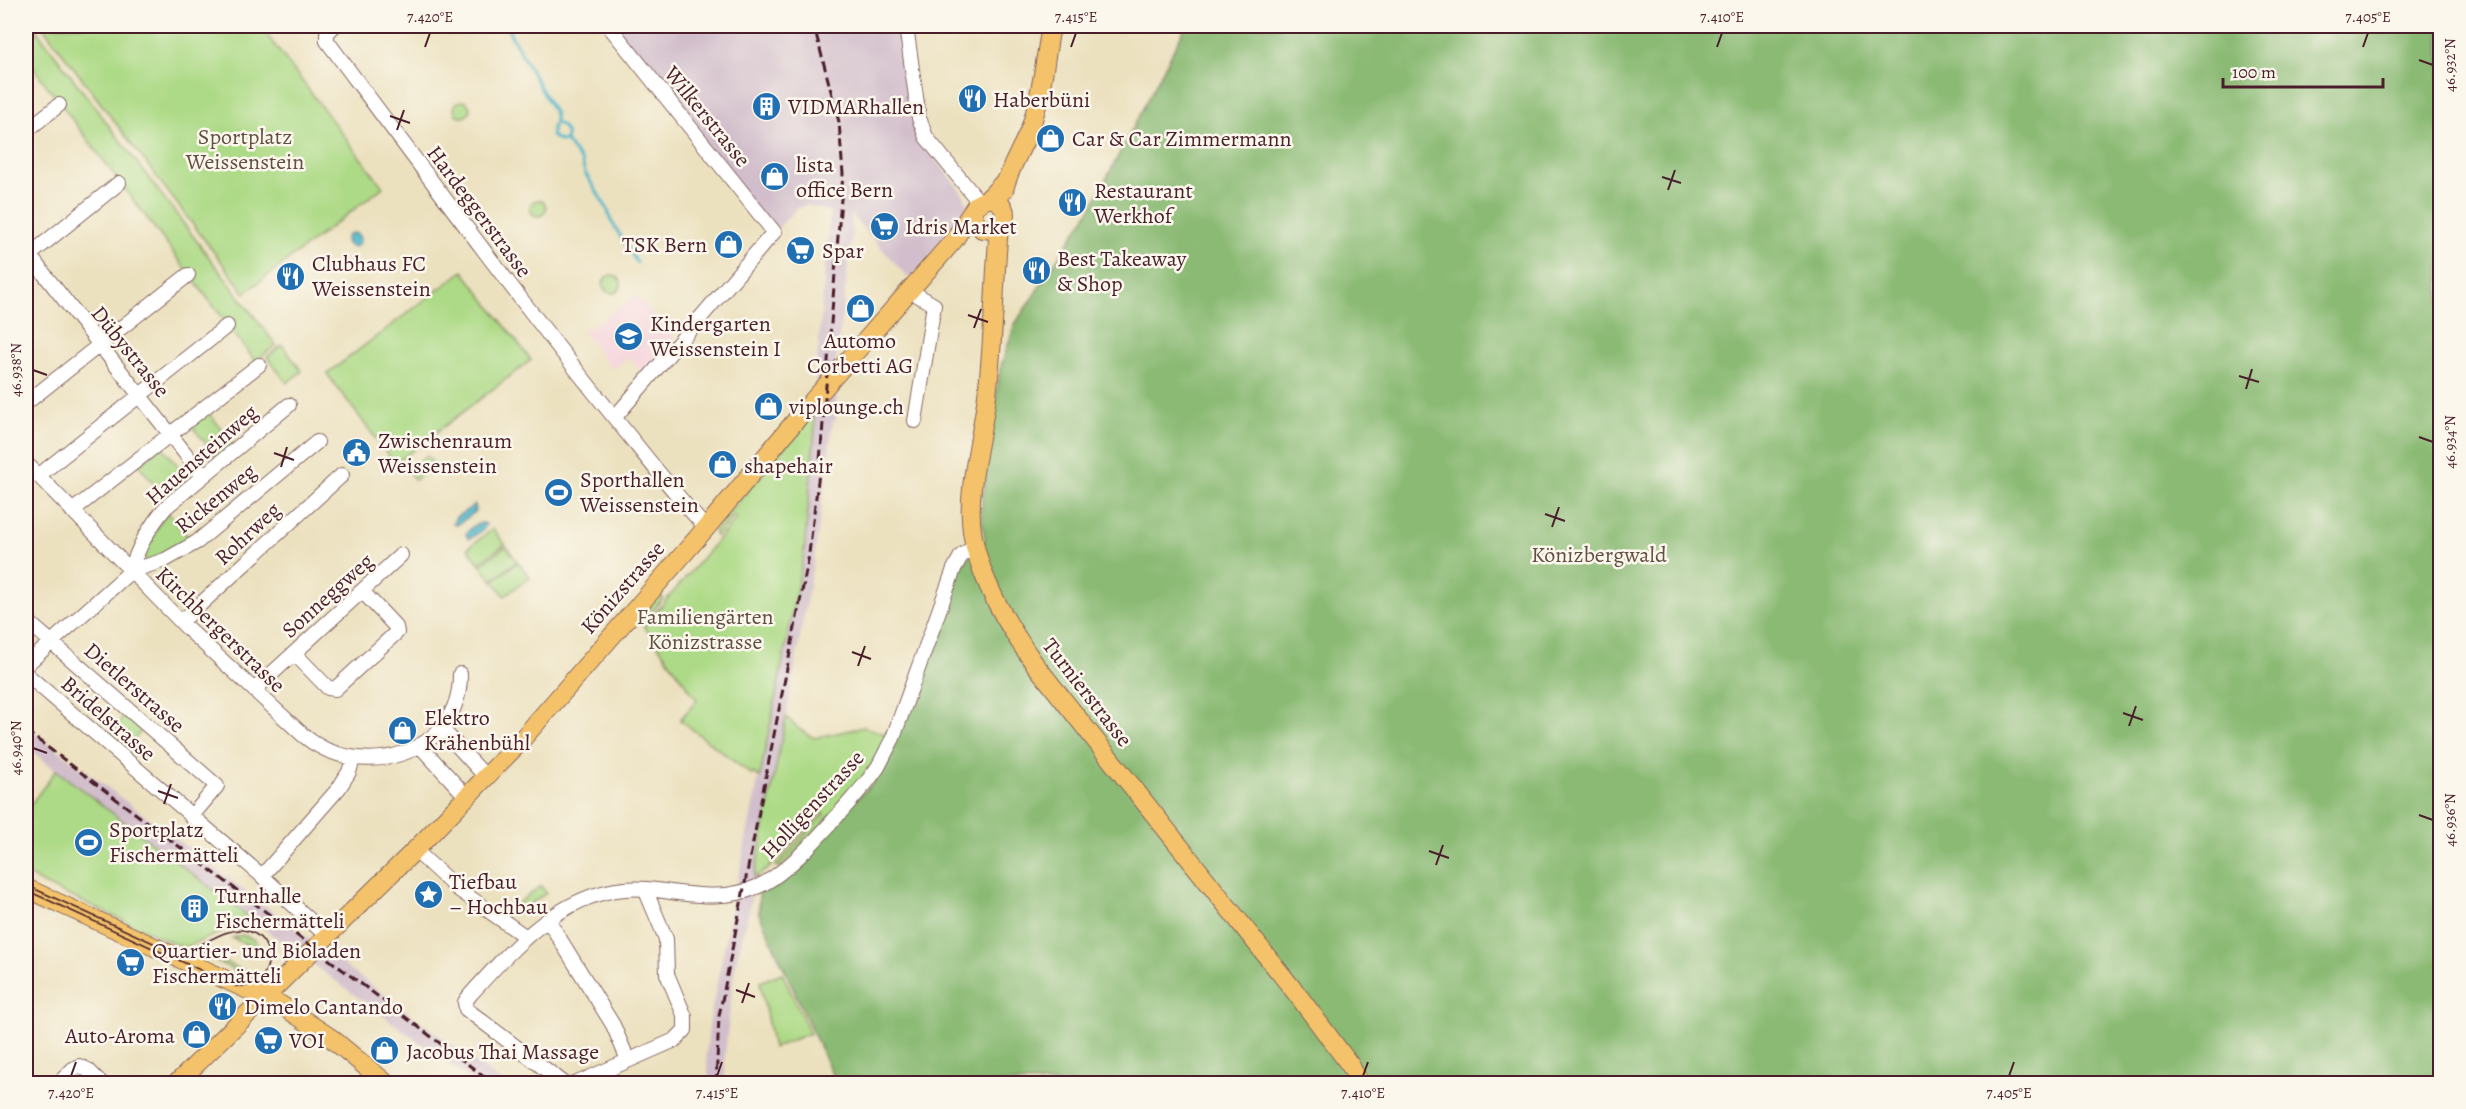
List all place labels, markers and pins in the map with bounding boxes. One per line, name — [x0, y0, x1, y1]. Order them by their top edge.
restaurant icon: Haberbüni — [956, 83, 988, 115]
place label: Haberbüni — [993, 85, 1090, 115]
building icon: VIDMARhallen — [751, 90, 783, 122]
place label: VIDMARhallen — [787, 92, 924, 122]
shop icon: Car & Car Zimmermann — [1035, 122, 1067, 154]
place label: Car & Car Zimmermann — [1072, 124, 1292, 154]
place label: lista office Bern — [796, 150, 893, 205]
shop icon: lista office Bern — [759, 161, 791, 193]
place label: Restaurant Werkhof — [1093, 176, 1193, 231]
restaurant icon: Restaurant Werkhof — [1057, 187, 1089, 219]
supermarket icon: Idris Market — [868, 210, 900, 242]
place label: Idris Market — [905, 212, 1017, 242]
shop icon: TSK Bern — [712, 228, 744, 260]
place label: TSK Bern — [622, 230, 707, 260]
supermarket icon: Spar — [785, 234, 817, 266]
place label: Spar — [822, 236, 864, 266]
place label: Best Takeaway & Shop — [1057, 244, 1187, 299]
place label: Clubhaus FC Weissenstein — [311, 249, 431, 304]
restaurant icon: Best Takeaway & Shop — [1020, 255, 1052, 287]
restaurant icon: Clubhaus FC Weissenstein — [275, 260, 307, 292]
shop icon: Automo Corbetti AG — [844, 292, 876, 324]
place label: Kindergarten Weissenstein I — [649, 309, 781, 364]
school or university icon: Kindergarten Weissenstein I — [613, 320, 645, 352]
place label: Automo Corbetti AG — [807, 326, 913, 381]
shop icon: viplounge.ch — [752, 390, 784, 422]
place label: viplounge.ch — [788, 392, 904, 422]
place label: Zwischenraum Weissenstein — [377, 426, 512, 481]
public building icon: Zwischenraum Weissenstein — [341, 437, 373, 469]
shop icon: shapehair — [707, 449, 739, 481]
place label: shapehair — [744, 451, 833, 481]
place label: Sporthallen Weissenstein — [579, 465, 699, 520]
sports icon: Sporthallen Weissenstein — [543, 476, 575, 508]
place label: Elektro Krähenbühl — [424, 703, 530, 758]
shop icon: Elektro Krähenbühl — [387, 714, 419, 746]
place label: Sportplatz Fischermätteli — [109, 815, 239, 870]
sports icon: Sportplatz Fischermätteli — [72, 826, 104, 858]
place label: Tiefbau – Hochbau — [449, 867, 548, 922]
place icon: Tiefbau – Hochbau — [412, 878, 444, 910]
place label: Turnhalle Fischermätteli — [215, 881, 345, 936]
building icon: Turnhalle Fischermätteli — [178, 892, 210, 924]
place label: Quartier- und Bioladen Fischermätteli — [152, 936, 361, 991]
supermarket icon: Quartier- und Bioladen Fischermätteli — [115, 947, 147, 979]
restaurant icon: Dimelo Cantando — [207, 990, 239, 1022]
place label: Dimelo Cantando — [244, 992, 403, 1022]
shop icon: Auto-Aroma — [180, 1019, 212, 1051]
place label: Auto-Aroma — [64, 1021, 176, 1051]
supermarket icon: VOI — [252, 1024, 284, 1056]
place label: VOI — [288, 1026, 325, 1056]
shop icon: Jacobus Thai Massage — [369, 1035, 401, 1067]
place label: Jacobus Thai Massage — [406, 1037, 599, 1067]

